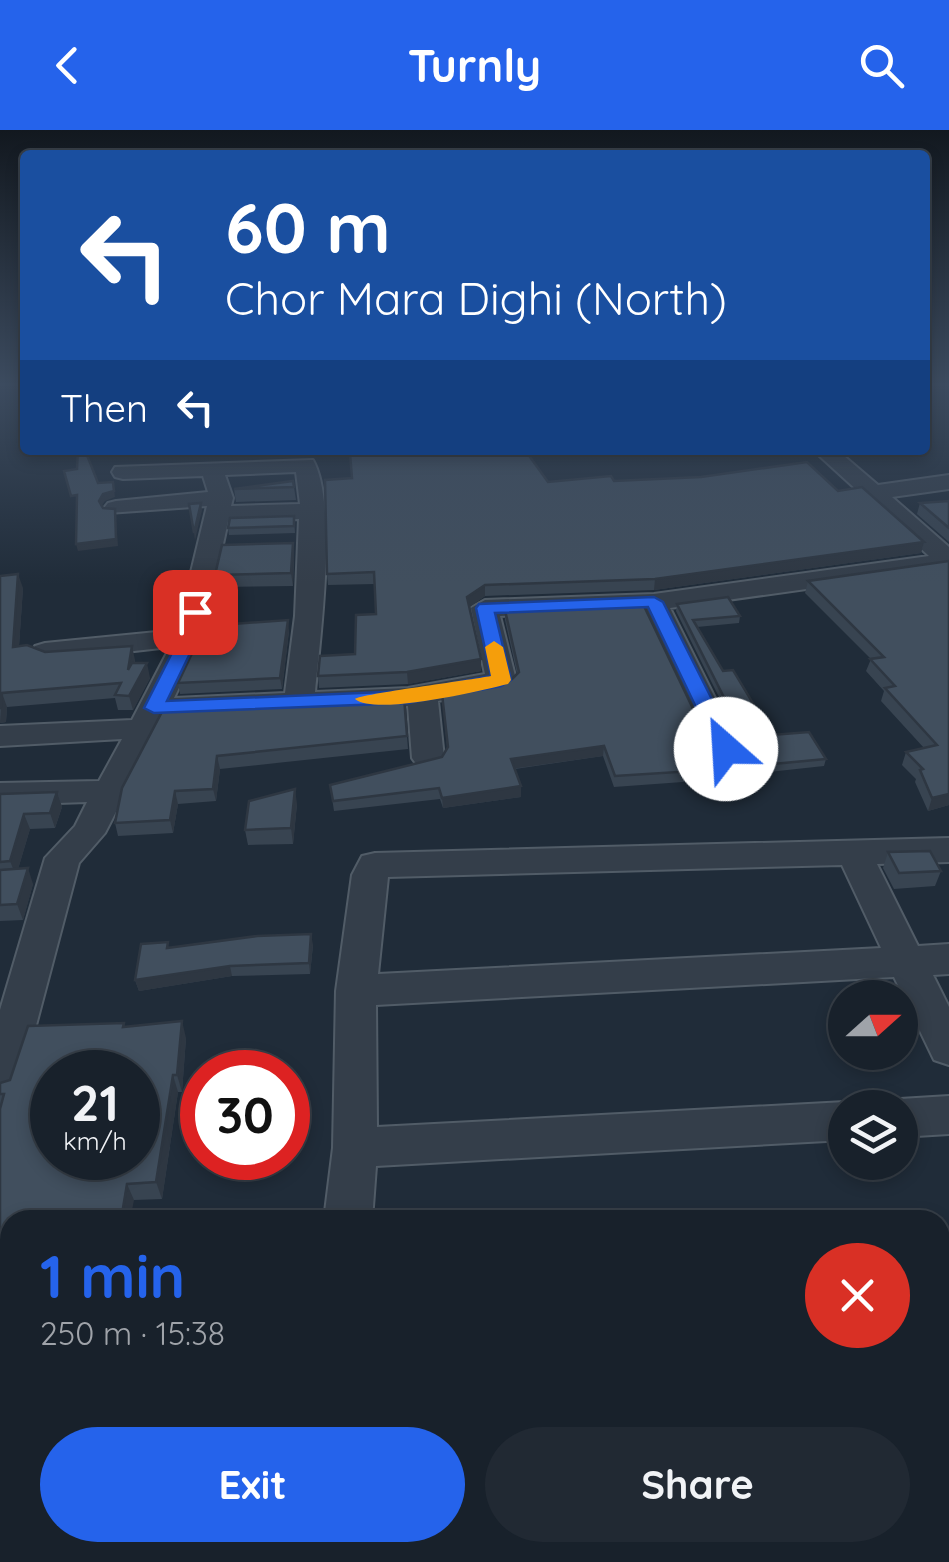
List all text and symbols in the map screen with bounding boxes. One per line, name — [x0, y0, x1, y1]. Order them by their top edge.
text: Turnly — [408, 37, 541, 93]
icon: back — [40, 38, 95, 93]
icon: search — [854, 38, 909, 93]
text: 60 m — [225, 183, 391, 271]
icon: left — [60, 190, 190, 320]
text: Chor Mara Dighi (North) — [225, 270, 727, 326]
icon: left — [168, 380, 223, 435]
text: Then — [60, 384, 148, 432]
pin — [153, 570, 238, 655]
icon: arrive — [168, 585, 223, 640]
position arrow — [674, 697, 778, 801]
north arrow — [828, 980, 918, 1070]
map controls — [828, 980, 918, 1180]
speed limit sign: 30 — [180, 1050, 310, 1180]
text: 21 — [71, 1071, 119, 1134]
button: layers — [828, 1090, 918, 1180]
text: km/h — [63, 1125, 127, 1156]
text: 1 min — [40, 1238, 185, 1313]
button: close — [805, 1243, 910, 1348]
text: 250 m · 15:38 — [40, 1313, 225, 1353]
button: Exit — [40, 1427, 465, 1542]
button: Share — [485, 1427, 910, 1542]

